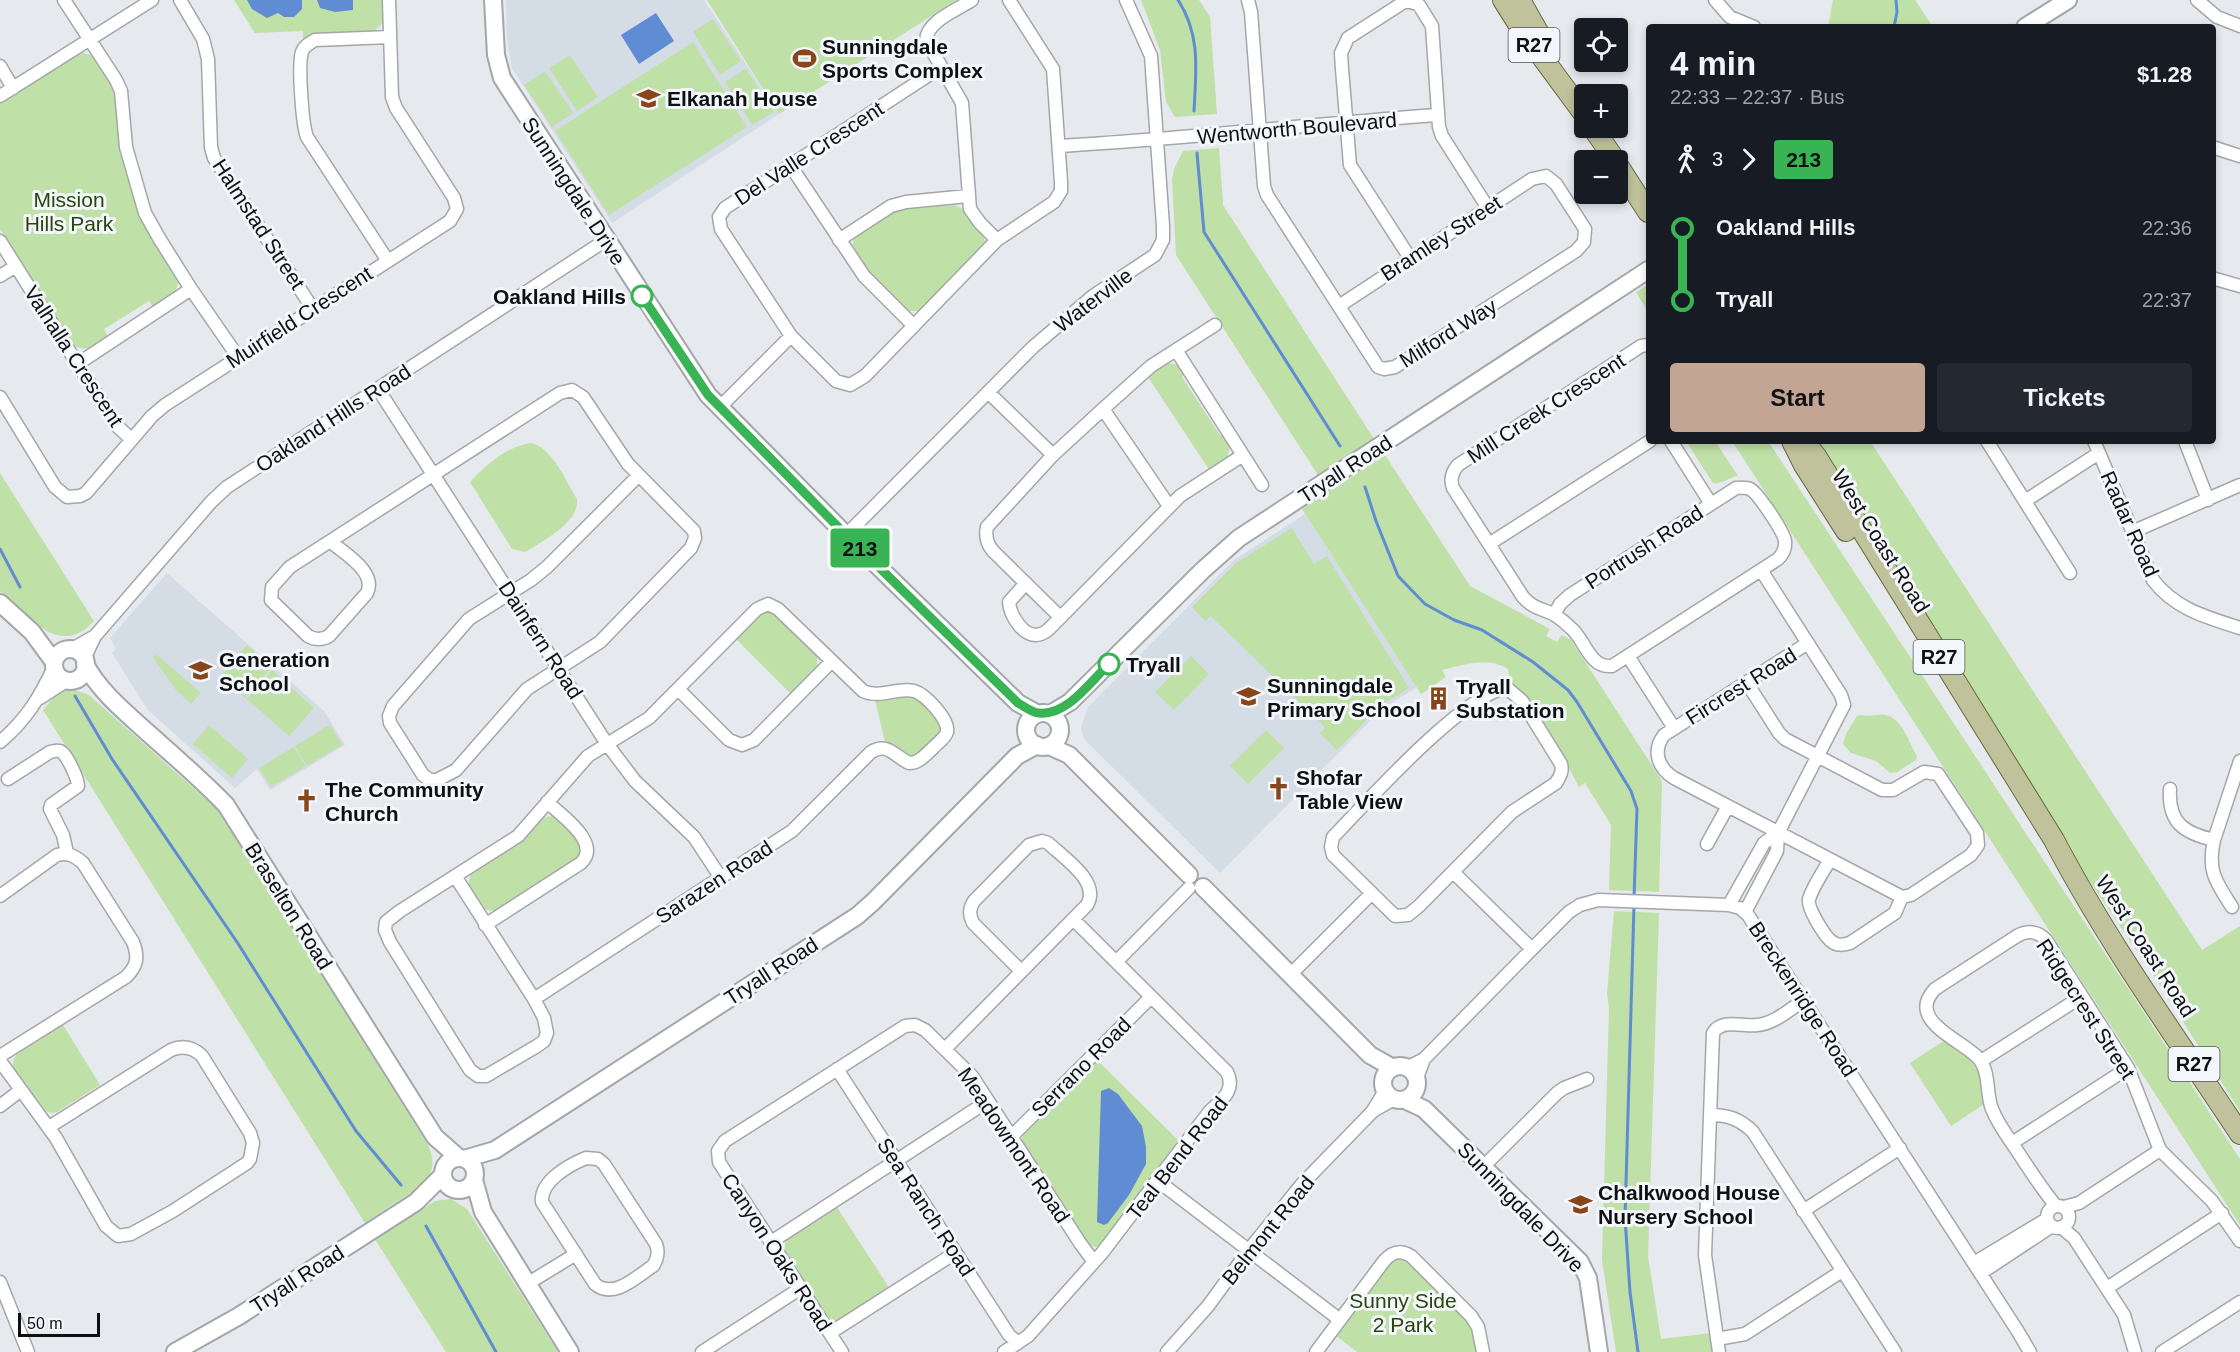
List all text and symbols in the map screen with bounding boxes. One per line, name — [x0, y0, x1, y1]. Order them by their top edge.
map controls — [1574, 18, 1628, 204]
button: locate — [1574, 18, 1628, 72]
road number: R27 — [1508, 28, 1559, 62]
place label: Sunningdale Sports Complex — [822, 35, 983, 82]
sports icon: Sunningdale Sports Complex — [791, 45, 817, 71]
text: 4 min — [1670, 45, 1756, 82]
text: $1.28 — [2137, 62, 2192, 87]
button: + — [1574, 84, 1628, 138]
school or university icon: Elkanah House — [636, 85, 662, 111]
text: 22:33 – 22:37 · Bus — [1670, 86, 1845, 108]
place label: Elkanah House — [667, 87, 818, 110]
street label: Del Valle Crescent — [730, 96, 888, 210]
street label: Wentworth Boulevard — [1196, 108, 1398, 148]
street label: Sunningdale Drive — [518, 113, 630, 269]
icon: walk — [1670, 143, 1703, 176]
icon: forward — [1732, 143, 1765, 176]
text: 3 — [1712, 148, 1723, 170]
text: 213 — [1786, 148, 1821, 171]
button: − — [1574, 150, 1628, 204]
street label: Halmstad Street — [208, 155, 310, 294]
park label: Mission Hills Park — [25, 188, 114, 235]
street label: Bramley Street — [1376, 190, 1506, 285]
text: Oakland Hills — [1716, 215, 1855, 240]
text: 22:36 — [2142, 217, 2192, 239]
street label: Muirfield Crescent — [222, 261, 376, 373]
street label: Waterville — [1050, 263, 1136, 337]
street label: Valhalla Crescent — [20, 281, 128, 431]
place label: Oakland Hills — [493, 285, 626, 308]
marker: Oakland Hills — [631, 285, 653, 307]
text: Tryall — [1716, 287, 1773, 312]
text: 22:37 — [2142, 289, 2192, 311]
street label: Milford Way — [1395, 294, 1501, 372]
street label: Mill Creek Crescent — [1463, 348, 1629, 468]
street label: Oakland Hills Road — [251, 359, 415, 477]
button: Start — [1670, 363, 1925, 432]
button: Tickets — [1937, 363, 2192, 432]
street label: Tryall Road — [1294, 430, 1396, 508]
street label: West Coast Road — [1828, 465, 1934, 617]
street label: Radar Road — [2096, 468, 2164, 580]
street label: Portrush Road — [1581, 500, 1707, 594]
line badge: 213 — [826, 528, 894, 568]
text: 213 — [842, 537, 878, 560]
street label: Dainfern Road — [494, 577, 588, 703]
road number: R27 — [1914, 640, 1964, 674]
street label: Fircrest Road — [1681, 643, 1801, 729]
place label: Generation School — [219, 648, 330, 695]
marker: Tryall — [1098, 653, 1120, 675]
place label: Tryall — [1126, 653, 1181, 676]
school or university icon: Generation School — [188, 658, 214, 684]
place label: Sunningdale Primary School — [1267, 674, 1421, 721]
place label: Tryall Substation — [1456, 675, 1565, 722]
school or university icon: Sunningdale Primary School — [1236, 684, 1262, 710]
building icon: Tryall Substation — [1425, 685, 1451, 711]
place label: Shofar Table View — [1296, 766, 1403, 813]
church icon: Shofar Table View — [1265, 776, 1291, 802]
place label: The Community Church — [325, 778, 484, 825]
church icon: The Community Church — [294, 788, 320, 814]
street label: Sarazen Road — [651, 836, 777, 928]
street label: Braselton Road — [241, 839, 337, 973]
street label: West Coast Road — [2092, 871, 2200, 1021]
street label: Breckenridge Road — [1744, 917, 1862, 1081]
street label: Tryall Road — [720, 932, 822, 1010]
street label: Ridgecrest Street — [2032, 935, 2140, 1083]
street label: Serrano Road — [1027, 1013, 1135, 1121]
road number: R27 — [2168, 1047, 2220, 1081]
street label: Meadowmont Road — [954, 1063, 1074, 1227]
street label: Teal Bend Road — [1122, 1092, 1232, 1224]
street label: Sea Ranch Road — [873, 1134, 979, 1280]
street label: Sunningdale Drive — [1453, 1137, 1589, 1277]
street label: Canyon Oaks Road — [717, 1169, 837, 1335]
street label: Belmont Road — [1217, 1171, 1319, 1289]
place label: Chalkwood House Nursery School — [1598, 1181, 1780, 1228]
school or university icon: Chalkwood House Nursery School — [1567, 1191, 1593, 1217]
street label: Tryall Road — [246, 1240, 348, 1318]
park label: Sunny Side 2 Park — [1349, 1289, 1457, 1336]
scale bar — [18, 1310, 100, 1338]
text: 50 m — [27, 1315, 63, 1332]

